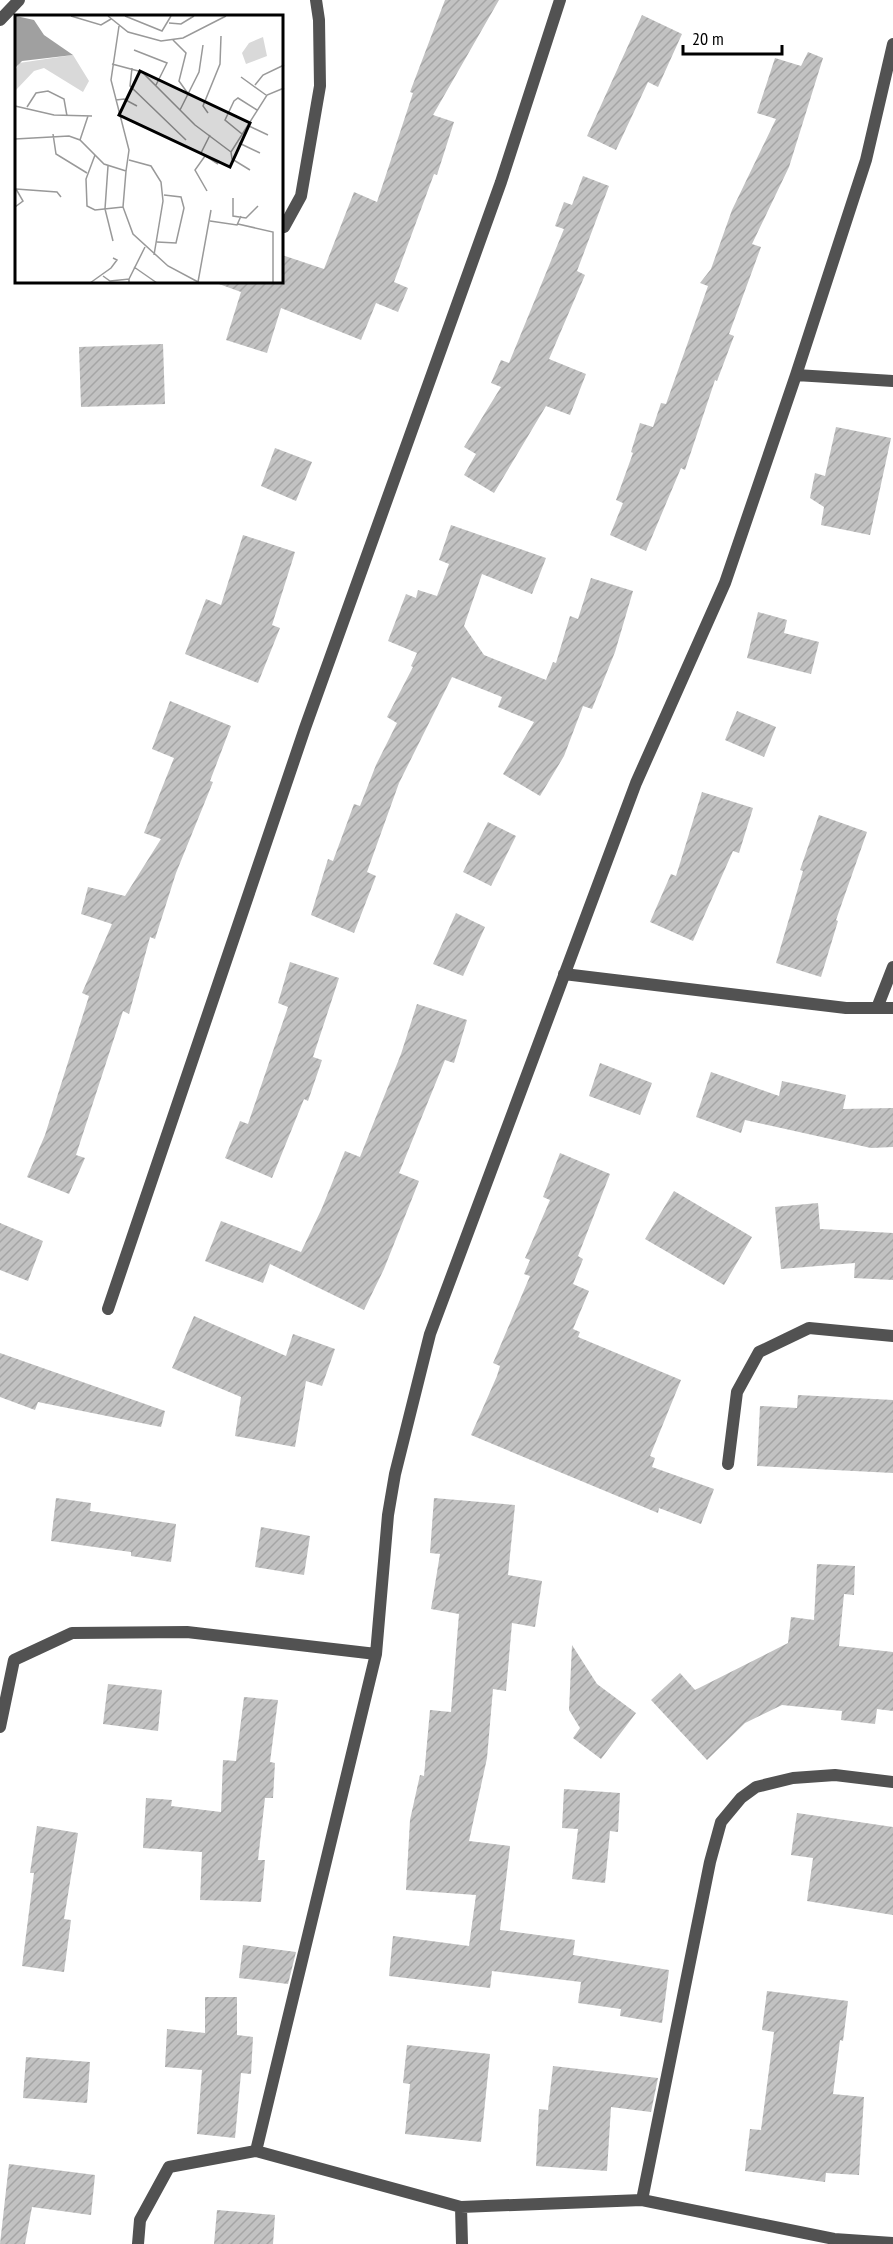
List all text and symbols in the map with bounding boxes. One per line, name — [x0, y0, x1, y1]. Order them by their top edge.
inset map — [15, 15, 284, 284]
scale bar — [683, 18, 782, 56]
text: 20 m — [692, 27, 724, 50]

